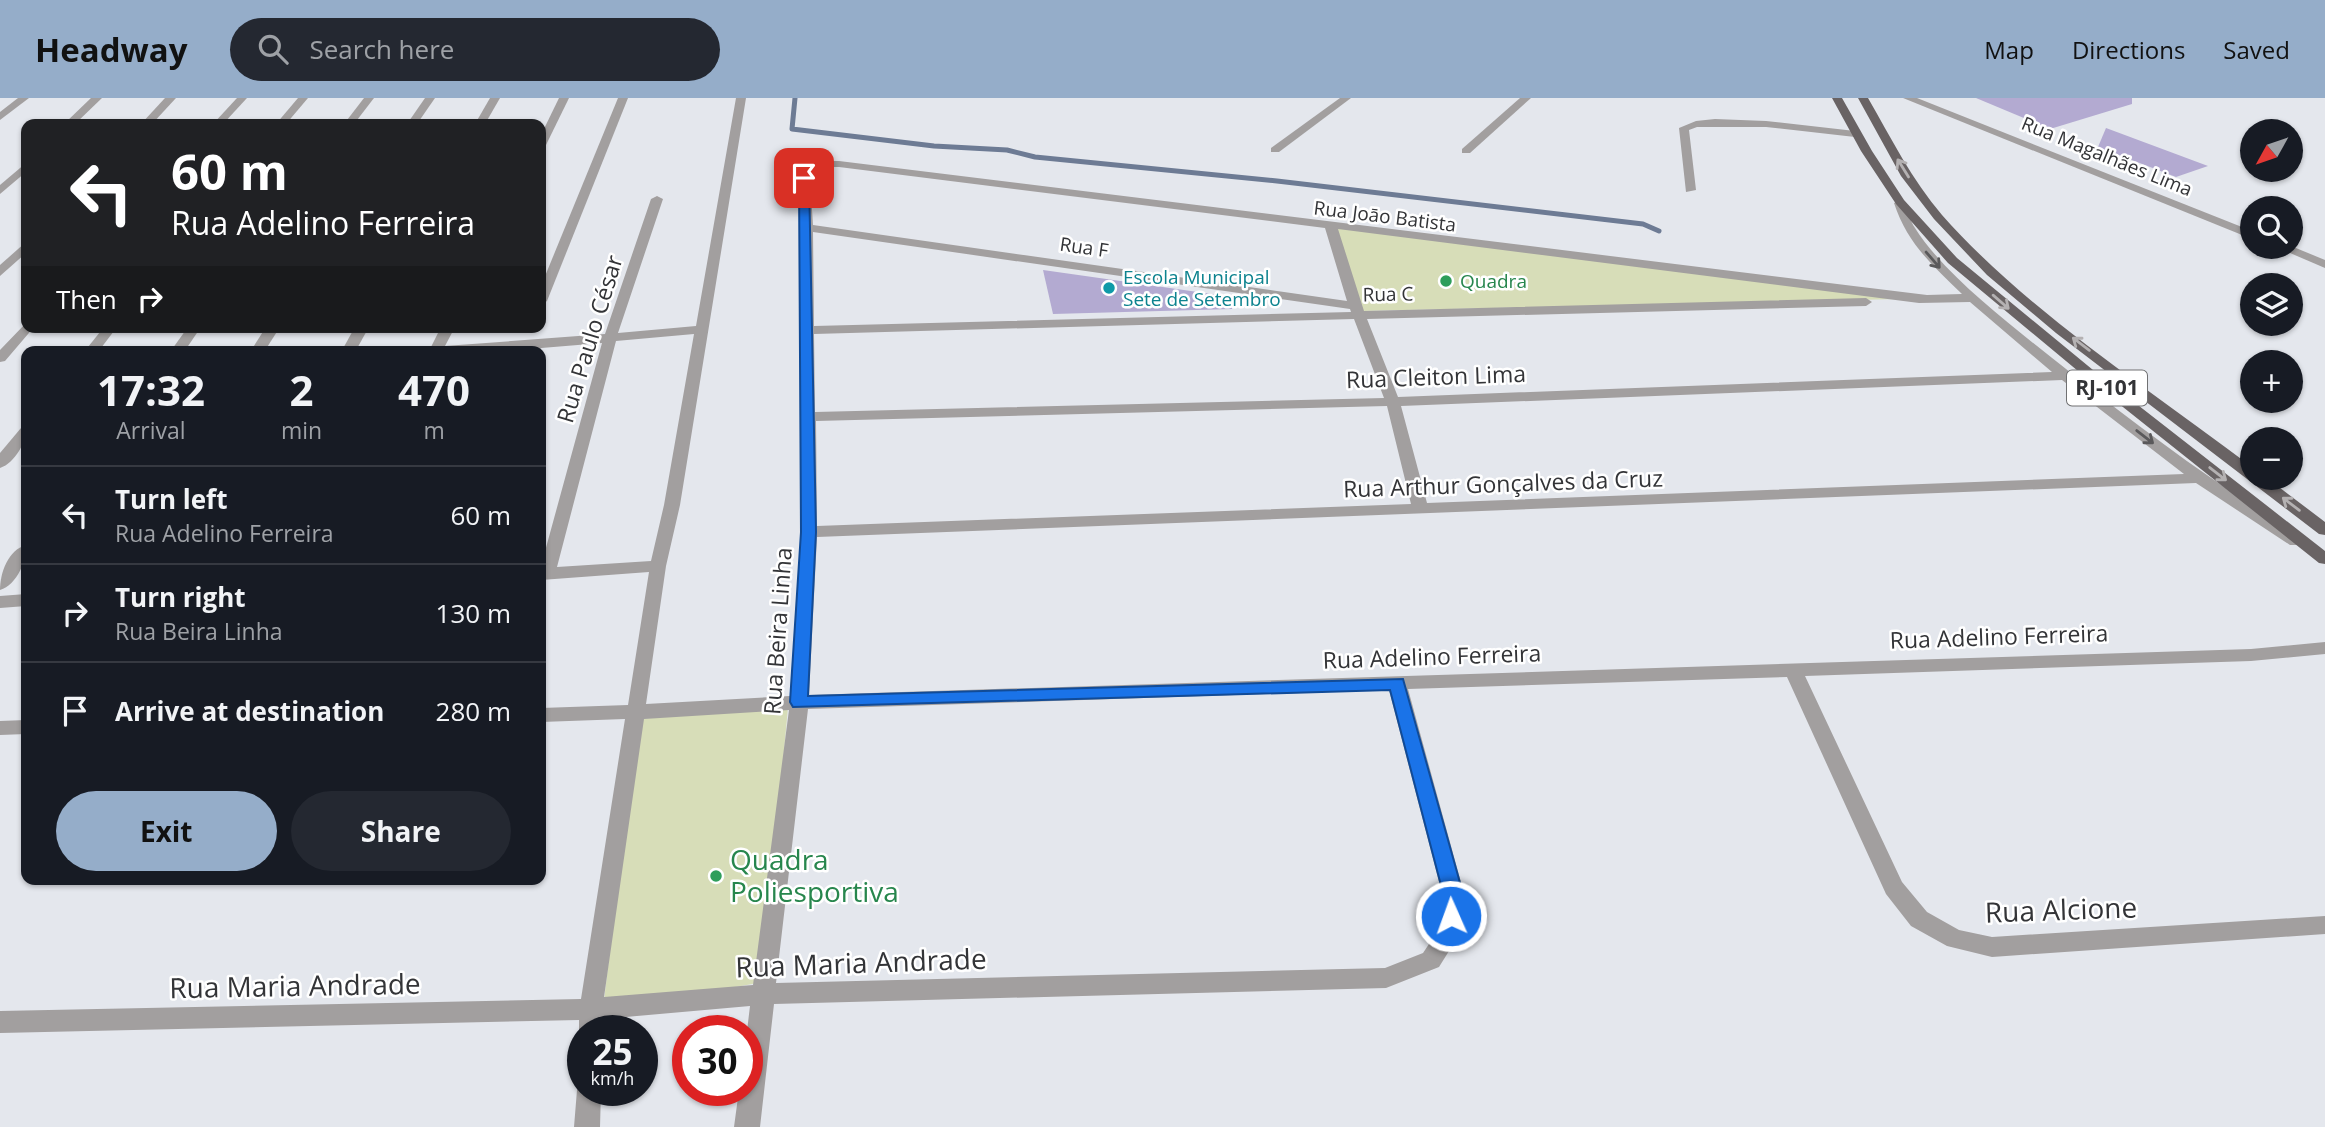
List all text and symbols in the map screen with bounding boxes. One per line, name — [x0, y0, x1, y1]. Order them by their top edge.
search box — [230, 18, 720, 81]
text: Headway — [35, 27, 188, 72]
icon: search — [254, 30, 292, 68]
text: Search here — [310, 31, 454, 67]
text: Map — [1984, 33, 2034, 66]
text: Directions — [2072, 33, 2185, 66]
text: Saved — [2223, 33, 2290, 66]
street label: Rua Magalhães Lima — [2018, 110, 2196, 202]
north arrow — [2240, 119, 2303, 182]
map controls — [2240, 119, 2303, 490]
text: 60 m — [171, 138, 288, 204]
icon: left — [56, 147, 147, 238]
pin — [774, 148, 834, 208]
icon: arrive — [785, 159, 823, 197]
one-way arrow — [1895, 159, 1909, 179]
street label: Rua Joāo Batista — [1312, 194, 1458, 238]
button: search — [2240, 196, 2303, 259]
text: Rua Adelino Ferreira — [171, 201, 475, 244]
street label: Rua F — [1058, 231, 1110, 263]
street label: Rua Paulo César — [548, 250, 630, 427]
one-way arrow — [1925, 251, 1941, 269]
place label: Escola Municipal Sete de Setembro — [1123, 264, 1281, 312]
place label: Quadra — [1460, 268, 1527, 294]
marker: Quadra — [1438, 273, 1454, 289]
button: layers — [2240, 273, 2303, 336]
icon: right — [131, 280, 169, 318]
marker: Escola Municipal Sete de Setembro — [1101, 280, 1117, 296]
text: Then — [56, 281, 117, 317]
street label: Rua C — [1362, 281, 1414, 307]
one-way arrow — [1992, 294, 2010, 310]
one-way arrow — [2072, 337, 2091, 352]
button: + — [2240, 350, 2303, 413]
street label: Rua Cleiton Lima — [1345, 357, 1527, 395]
text: 17:32 — [97, 361, 205, 418]
text: 2 — [289, 361, 314, 418]
text: 470 — [398, 361, 470, 418]
road number: RJ-101 — [2067, 370, 2147, 406]
text: Arrival — [116, 414, 186, 446]
text: min — [281, 414, 322, 446]
text: m — [423, 414, 445, 446]
button: − — [2240, 427, 2303, 490]
one-way arrow — [2136, 429, 2154, 444]
street label: Rua Arthur Gonçalves da Cruz — [1343, 461, 1663, 505]
one-way arrow — [2208, 467, 2226, 482]
text: Turn left — [115, 481, 227, 517]
icon: left — [56, 496, 94, 534]
one-way arrow — [2282, 496, 2301, 511]
text: 60 m — [450, 497, 511, 533]
text: Rua Adelino Ferreira — [115, 517, 334, 549]
street label: Rua Beira Linha — [755, 546, 799, 716]
text: Turn right — [115, 579, 246, 615]
icon: right — [56, 594, 94, 632]
text: 130 m — [436, 595, 511, 631]
text: Rua Beira Linha — [115, 615, 283, 647]
street label: Rua Adelino Ferreira — [1889, 616, 2109, 656]
street label: Rua Adelino Ferreira — [1322, 636, 1542, 676]
icon: arrive — [56, 692, 94, 730]
text: Arrive at destination — [115, 693, 384, 729]
text: 280 m — [436, 693, 511, 729]
button: Exit — [56, 791, 277, 871]
button: Share — [291, 791, 511, 871]
place label: Quadra Poliesportiva — [730, 840, 899, 910]
marker: Quadra Poliesportiva — [708, 868, 724, 884]
position arrow — [1414, 879, 1488, 953]
street label: Rua Alcione — [1984, 887, 2138, 931]
street label: Rua Maria Andrade — [735, 939, 987, 985]
street label: Rua Maria Andrade — [169, 964, 421, 1006]
speed limit sign: 30 — [672, 1015, 763, 1106]
text: 25 — [592, 1028, 633, 1075]
text: km/h — [591, 1066, 634, 1090]

